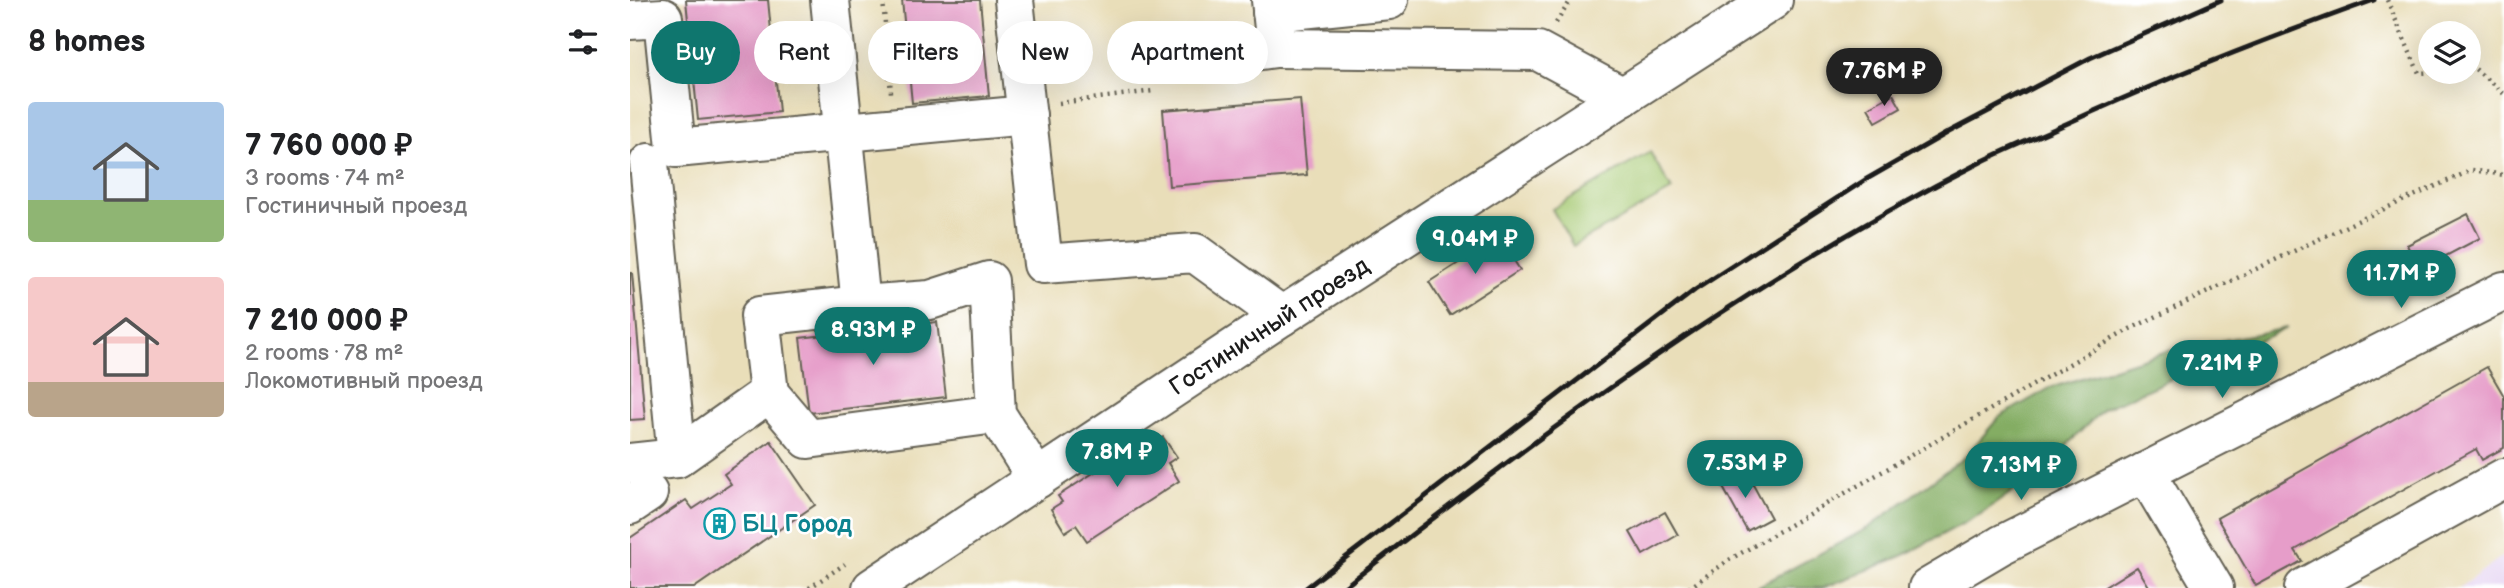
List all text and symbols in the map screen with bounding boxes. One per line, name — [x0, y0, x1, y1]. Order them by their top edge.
chip: Buy — [651, 21, 740, 84]
chip: Rent — [754, 21, 854, 84]
chip: Filters — [868, 21, 983, 84]
chip: New — [997, 21, 1093, 84]
chip: Apartment — [1107, 21, 1268, 84]
map controls — [2418, 21, 2481, 84]
button: layers — [2418, 21, 2481, 84]
icon: filters — [564, 23, 602, 61]
text: 8 homes — [28, 24, 145, 60]
pin: 7.76M ₽ — [1819, 48, 1949, 108]
text: 7.76M ₽ — [1842, 57, 1926, 85]
text: 7 760 000 ₽ — [245, 128, 413, 164]
icon: home — [84, 130, 168, 214]
text: 3 rooms · 74 m² — [245, 164, 405, 192]
text: Гостиничный проезд — [245, 192, 467, 220]
pin: 9.04M ₽ — [1410, 216, 1540, 276]
text: 9.04M ₽ — [1432, 225, 1518, 253]
pin: 11.7M ₽ — [2336, 250, 2466, 310]
street label: Гостиничный проезд — [1164, 251, 1375, 402]
text: 11.7M ₽ — [2363, 259, 2439, 287]
text: 7 210 000 ₽ — [245, 303, 408, 339]
icon: home — [84, 305, 168, 389]
pin: 8.93M ₽ — [808, 308, 938, 367]
text: 8.93M ₽ — [830, 316, 916, 344]
text: 2 rooms · 78 m² — [245, 339, 403, 367]
pin: 7.21M ₽ — [2157, 340, 2287, 400]
text: 7.21M ₽ — [2182, 349, 2262, 377]
text: Локомотивный проезд — [245, 367, 483, 395]
pin: 7.8M ₽ — [1060, 430, 1174, 489]
text: 7.8M ₽ — [1081, 438, 1153, 466]
pin: 7.53M ₽ — [1680, 440, 1810, 500]
pin: 7.13M ₽ — [1956, 442, 2086, 502]
text: 7.53M ₽ — [1703, 449, 1787, 477]
text: 7.13M ₽ — [1981, 451, 2061, 479]
building icon: БЦ Город — [702, 507, 736, 541]
place label: БЦ Город — [742, 510, 853, 539]

